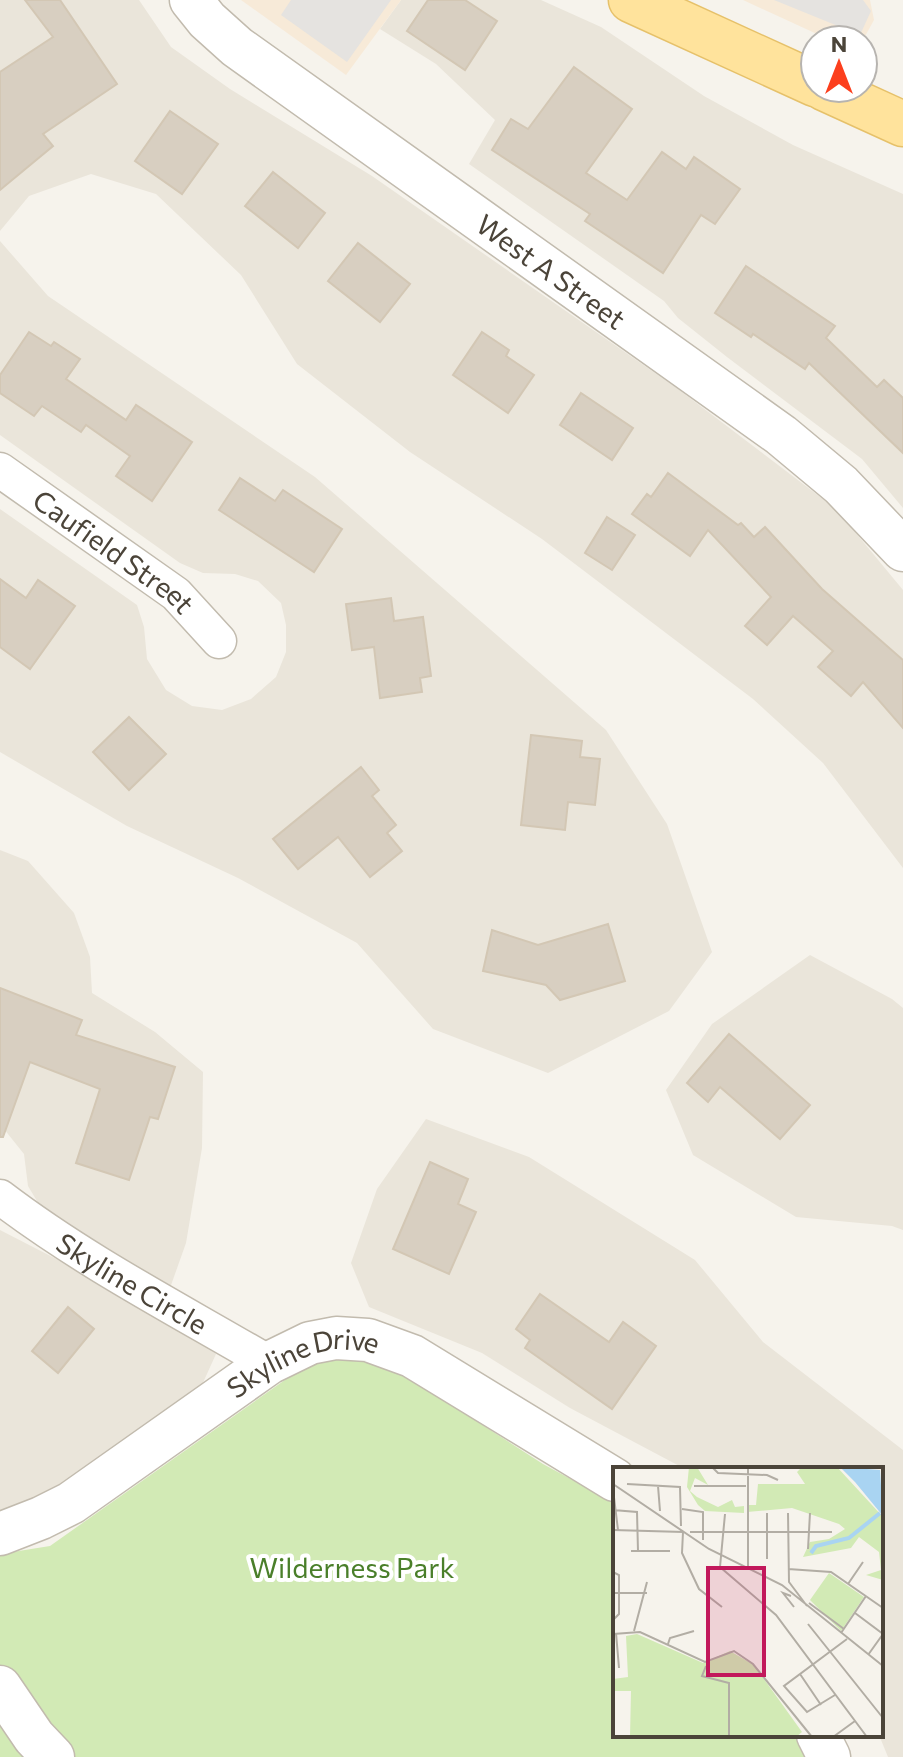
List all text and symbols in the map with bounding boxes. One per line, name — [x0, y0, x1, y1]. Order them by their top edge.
north arrow — [799, 24, 879, 104]
text: N — [831, 30, 847, 57]
street label: West A Street — [470, 207, 632, 336]
street label: Caufield Street — [27, 482, 202, 620]
street label: Skyline Circle — [51, 1225, 214, 1341]
street label: Skyline Drive — [220, 1321, 385, 1405]
inset map — [613, 1467, 883, 1737]
park label: Wilderness Park — [249, 1550, 455, 1584]

